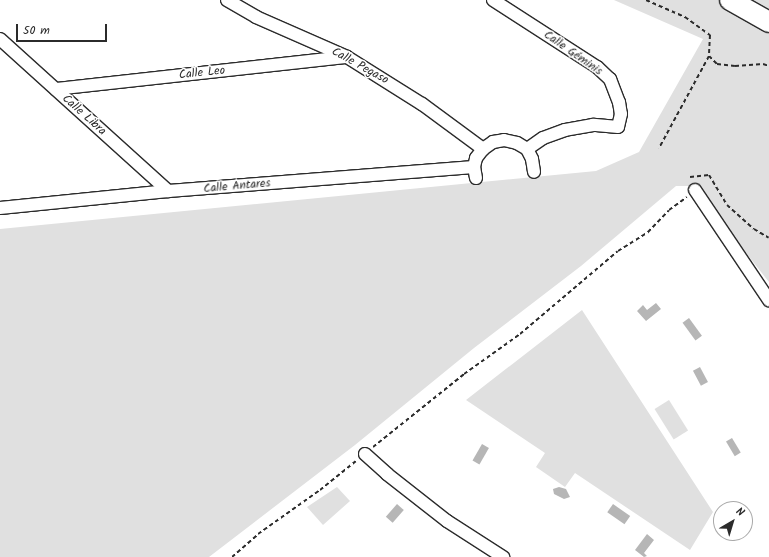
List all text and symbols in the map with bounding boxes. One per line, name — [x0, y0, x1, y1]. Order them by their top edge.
scale bar — [18, 16, 109, 42]
text: 50 m — [23, 21, 50, 40]
street label: Calle Géminis — [541, 28, 605, 78]
street label: Calle Pegaso — [329, 45, 391, 87]
street label: Calle Leo — [178, 63, 226, 83]
street label: Calle Libra — [59, 92, 109, 138]
street label: Calle Antares — [203, 176, 271, 196]
north arrow — [713, 501, 753, 541]
text: N — [731, 503, 748, 522]

